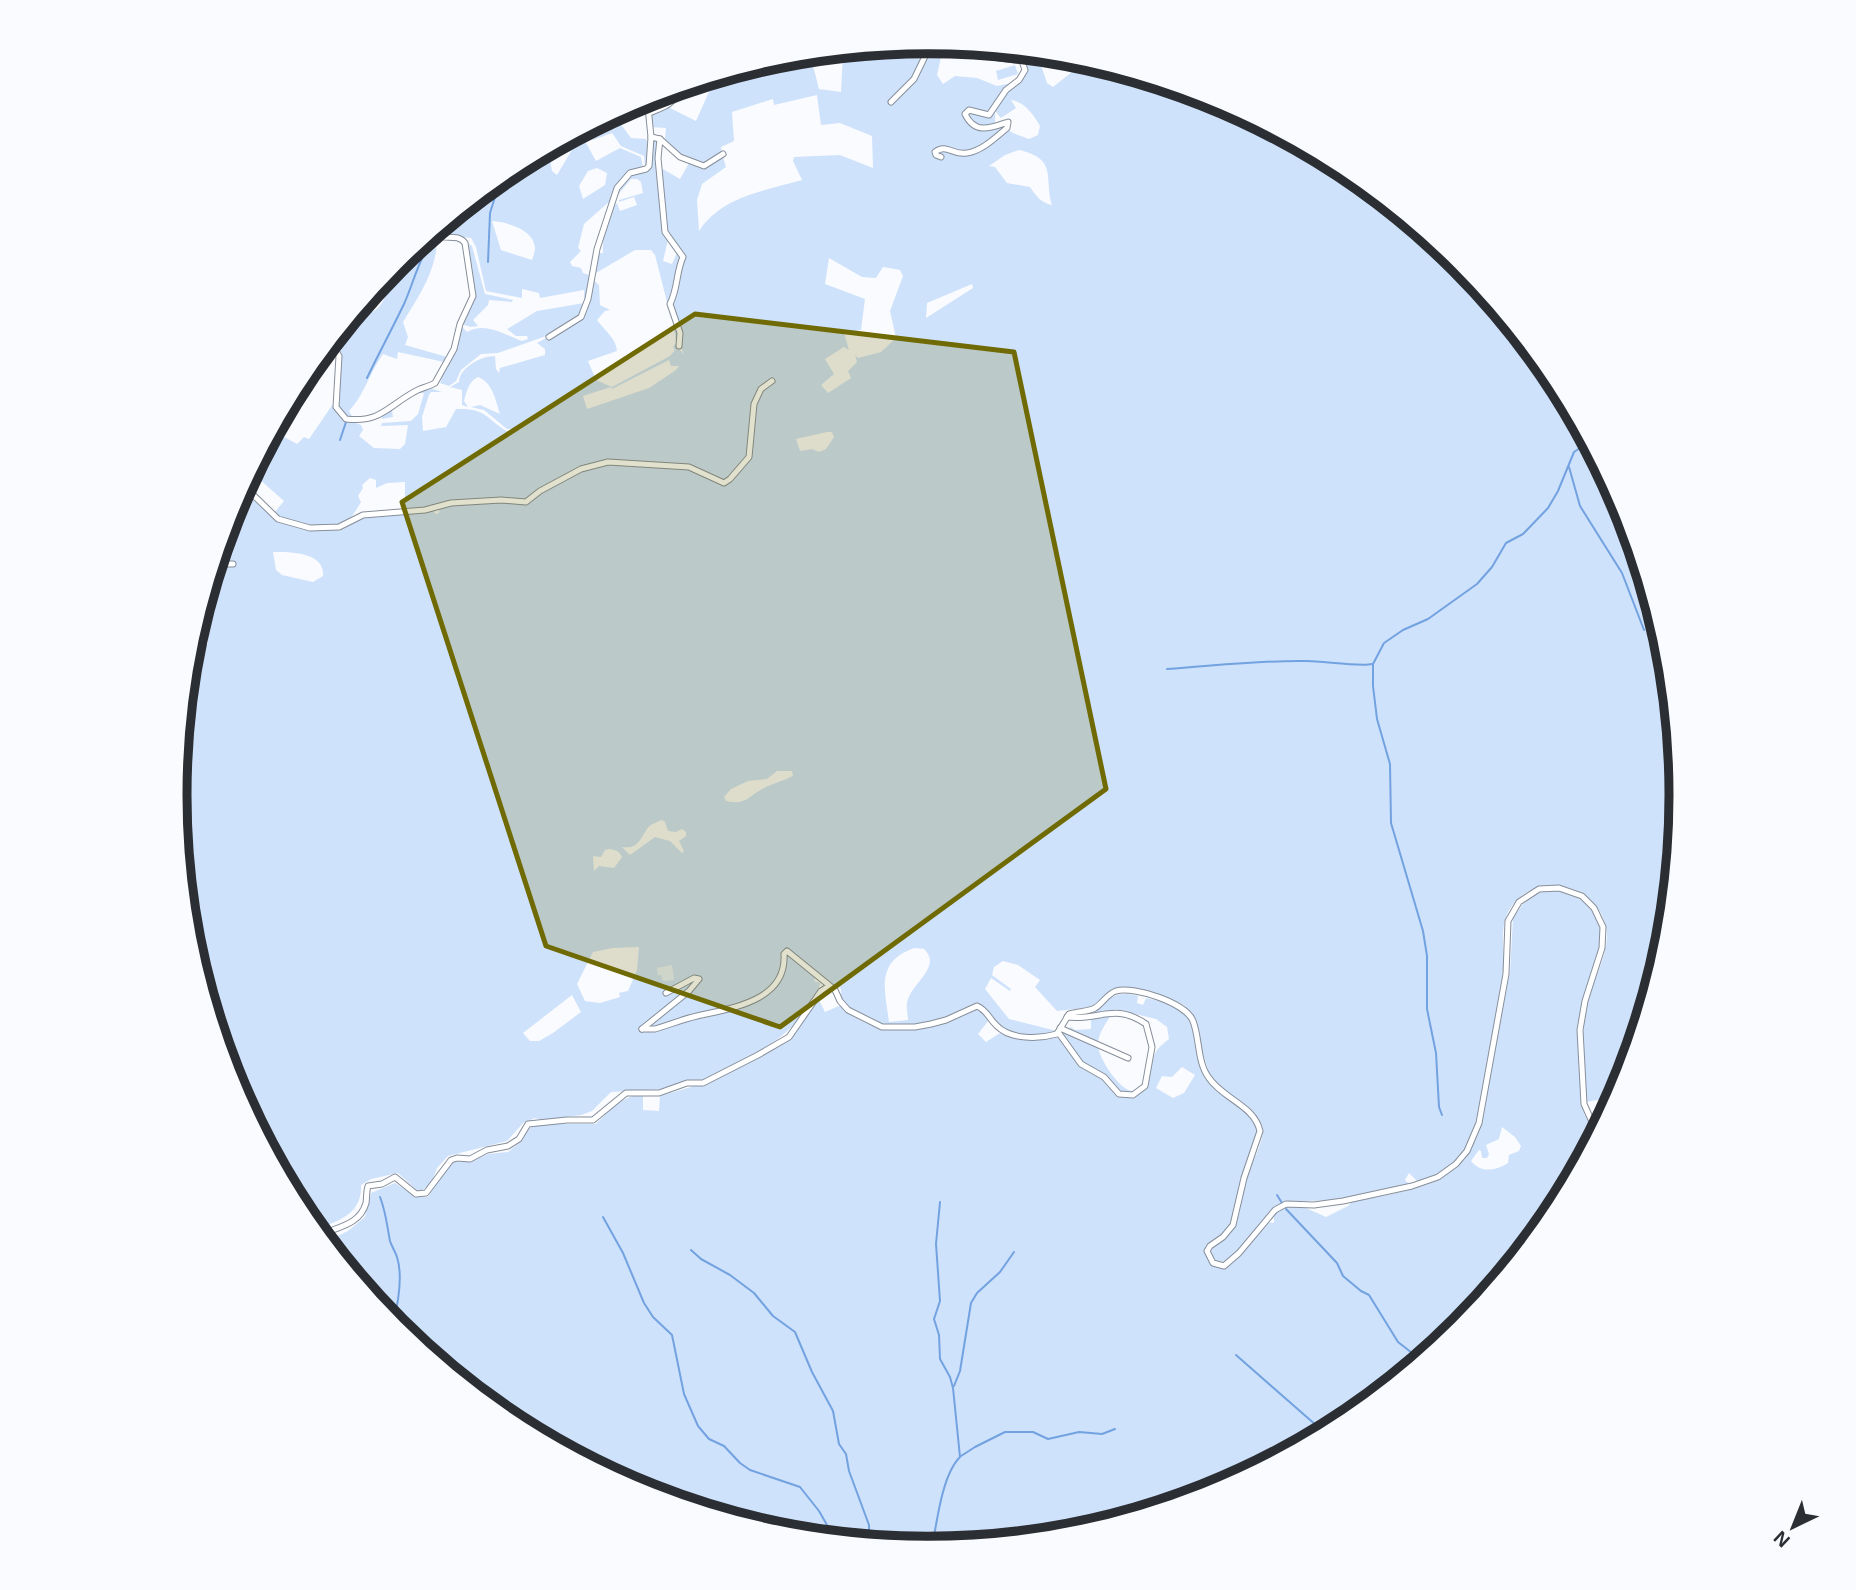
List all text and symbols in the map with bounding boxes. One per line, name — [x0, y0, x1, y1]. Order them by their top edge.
north arrow — [1758, 1492, 1828, 1562]
text: N — [1770, 1527, 1794, 1551]

